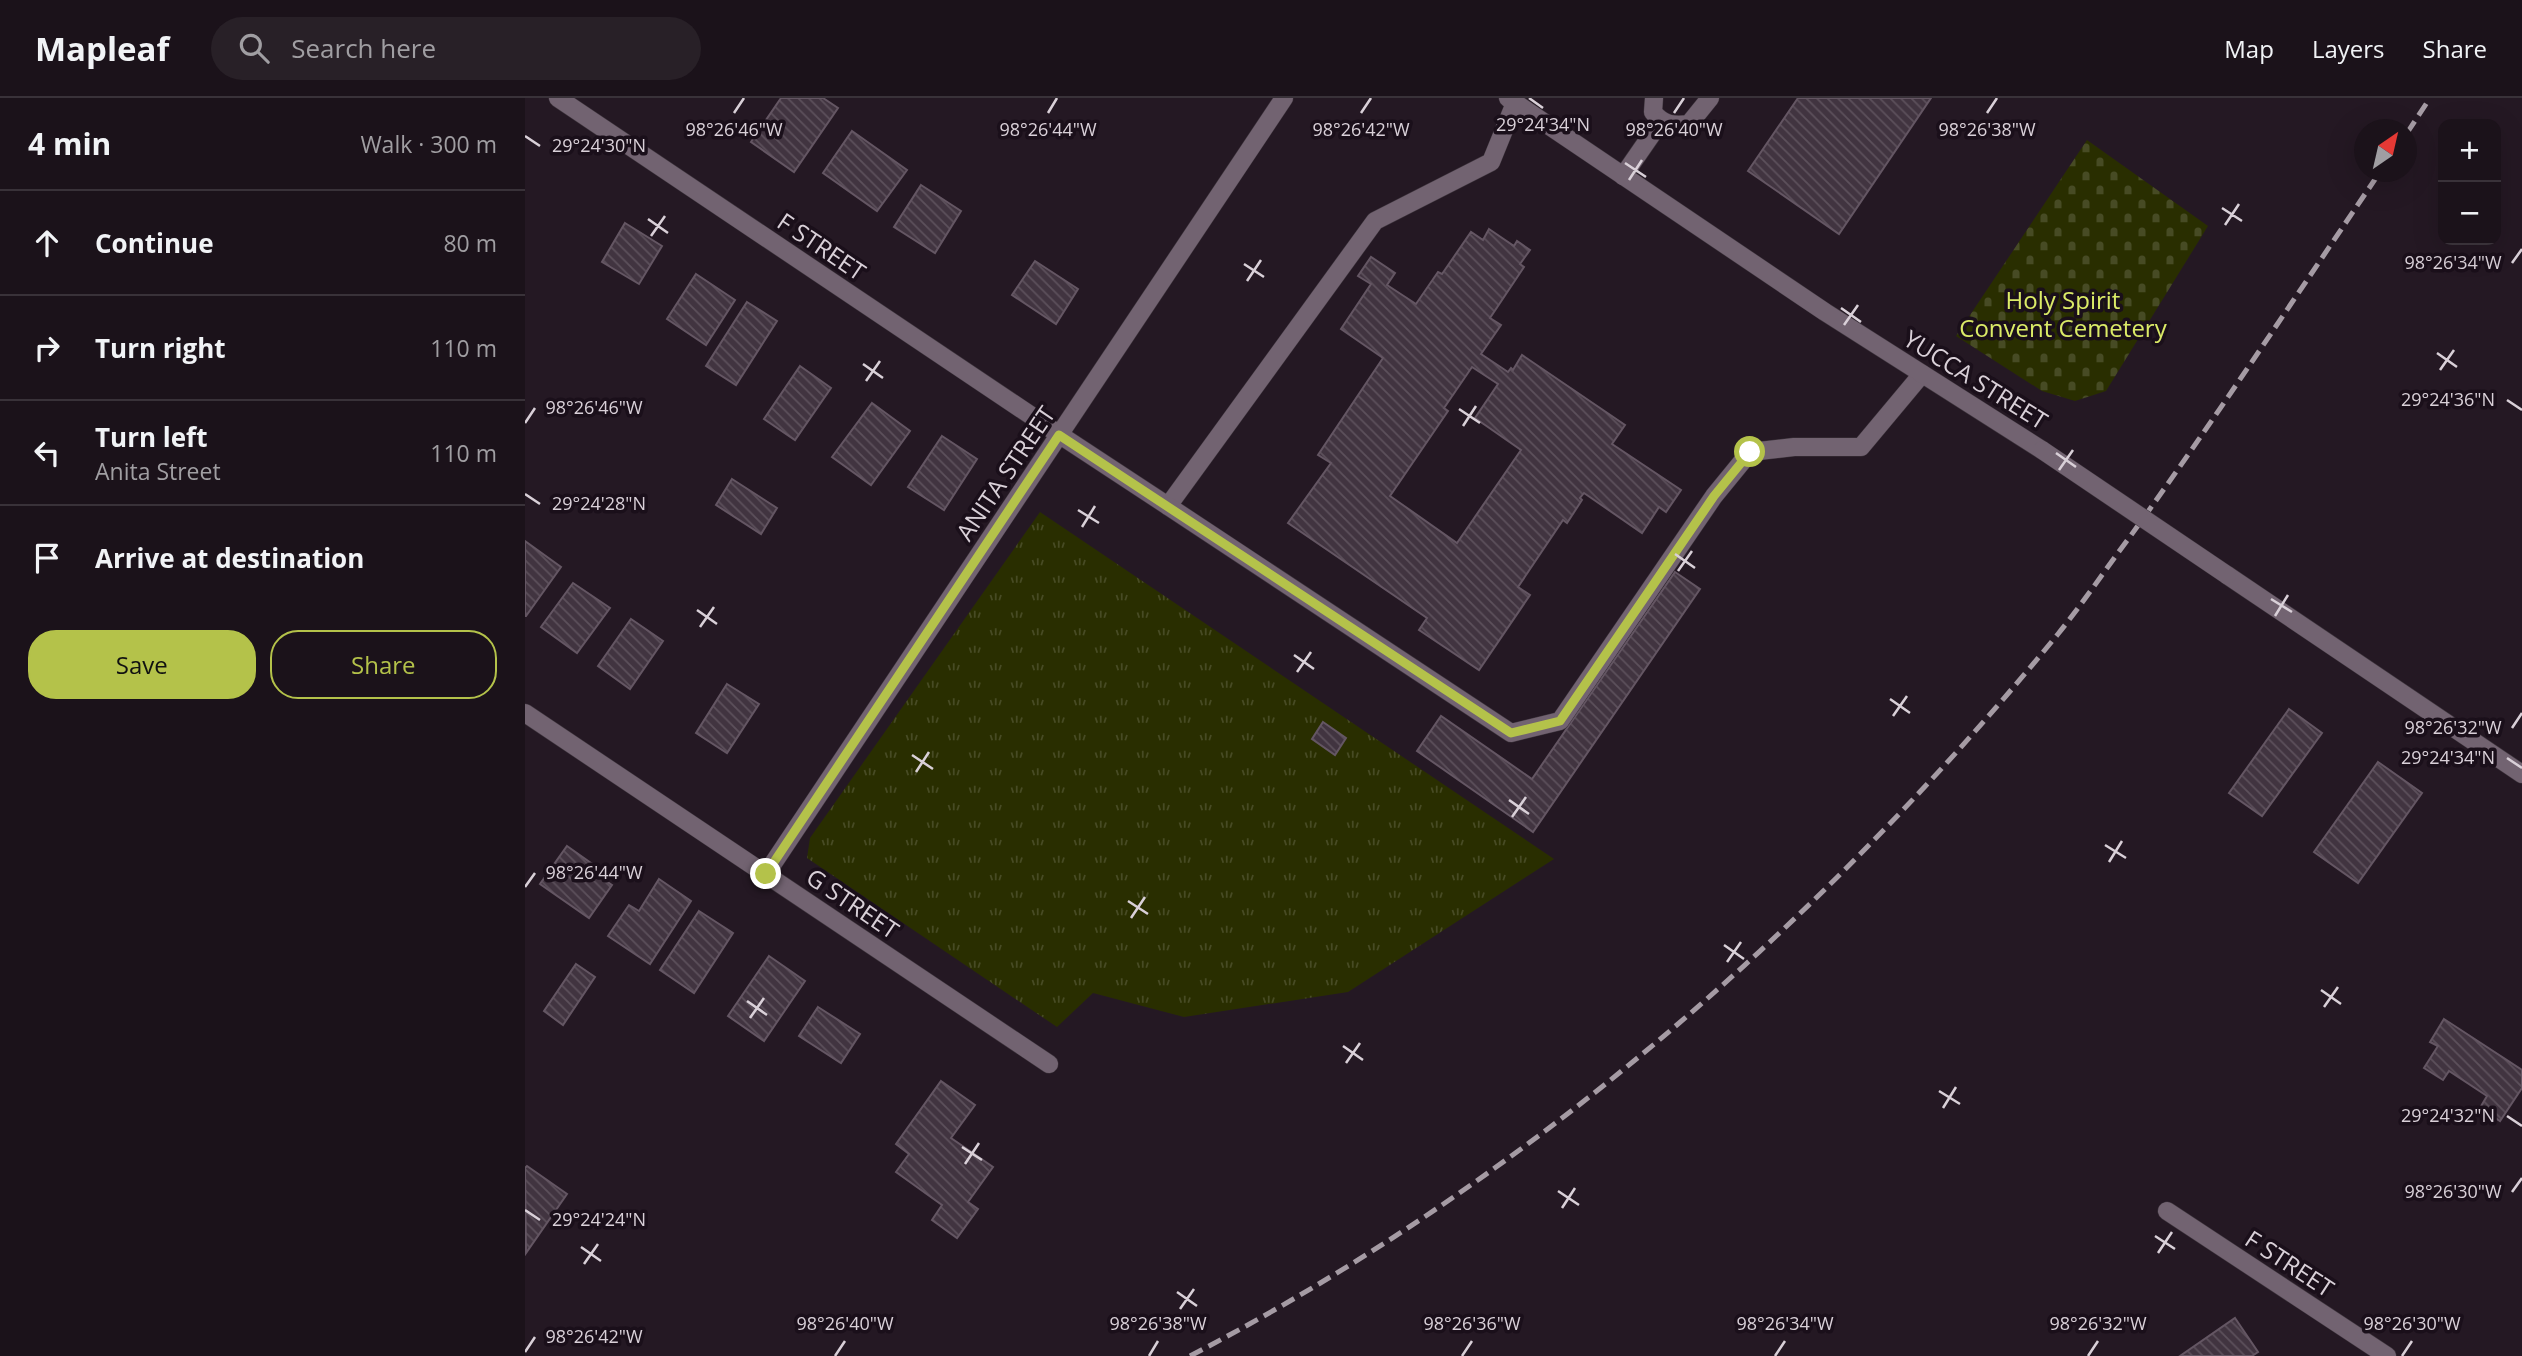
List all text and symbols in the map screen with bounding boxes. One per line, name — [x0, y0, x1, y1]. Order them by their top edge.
search box — [211, 17, 701, 80]
text: Mapleaf — [35, 26, 169, 71]
icon: search — [235, 29, 273, 67]
text: Search here — [291, 30, 436, 66]
text: Map — [2224, 32, 2274, 65]
text: Layers — [2312, 32, 2385, 65]
text: Share — [2423, 32, 2487, 65]
text: 29°24'34"N — [1496, 112, 1590, 136]
text: 98°26'46"W — [685, 117, 783, 141]
text: 98°26'44"W — [999, 117, 1097, 141]
text: 98°26'42"W — [1312, 117, 1410, 141]
text: 98°26'40"W — [1625, 117, 1723, 141]
text: 98°26'38"W — [1938, 117, 2036, 141]
north arrow — [2354, 119, 2417, 182]
map controls — [2438, 119, 2501, 245]
button: + — [2438, 119, 2501, 182]
text: 4 min — [28, 123, 111, 164]
text: Walk · 300 m — [360, 128, 497, 160]
text: 29°24'30"N — [552, 133, 646, 157]
button: − — [2438, 182, 2501, 245]
street label: F STREET — [771, 204, 873, 288]
icon: ahead — [28, 224, 66, 262]
text: Continue — [95, 225, 214, 261]
text: 80 m — [443, 227, 497, 259]
text: 98°26'34"W — [2404, 250, 2502, 274]
park label: Holy Spirit Convent Cemetery — [1959, 283, 2168, 344]
street label: YUCCA STREET — [1898, 322, 2054, 436]
icon: right — [28, 329, 66, 367]
text: Turn right — [95, 330, 226, 366]
text: 110 m — [430, 332, 497, 364]
text: 29°24'36"N — [2401, 387, 2495, 411]
text: 98°26'46"W — [545, 395, 643, 419]
street label: ANITA STREET — [948, 399, 1062, 547]
text: Turn left — [95, 419, 207, 455]
icon: left — [28, 434, 66, 472]
route start — [1734, 436, 1765, 467]
text: 110 m — [430, 437, 497, 469]
text: Anita Street — [95, 455, 221, 487]
text: 29°24'28"N — [552, 491, 646, 515]
icon: arrive — [28, 539, 66, 577]
text: Arrive at destination — [95, 540, 364, 576]
button: Save — [28, 630, 256, 699]
button: Share — [270, 630, 497, 699]
text: 98°26'32"W — [2404, 715, 2502, 739]
text: 29°24'34"N — [2401, 745, 2495, 769]
route end — [750, 858, 781, 889]
text: 98°26'44"W — [545, 860, 643, 884]
street label: G STREET — [800, 860, 906, 946]
text: 29°24'32"N — [2401, 1103, 2495, 1127]
text: 98°26'30"W — [2404, 1179, 2502, 1203]
text: 29°24'24"N — [552, 1207, 646, 1231]
street label: F STREET — [2239, 1222, 2341, 1304]
text: 98°26'40"W — [796, 1311, 894, 1335]
text: 98°26'38"W — [1109, 1311, 1207, 1335]
text: 98°26'36"W — [1423, 1311, 1521, 1335]
text: 98°26'34"W — [1736, 1311, 1834, 1335]
text: 98°26'32"W — [2049, 1311, 2147, 1335]
text: 98°26'30"W — [2363, 1311, 2461, 1335]
text: 98°26'42"W — [545, 1324, 643, 1348]

